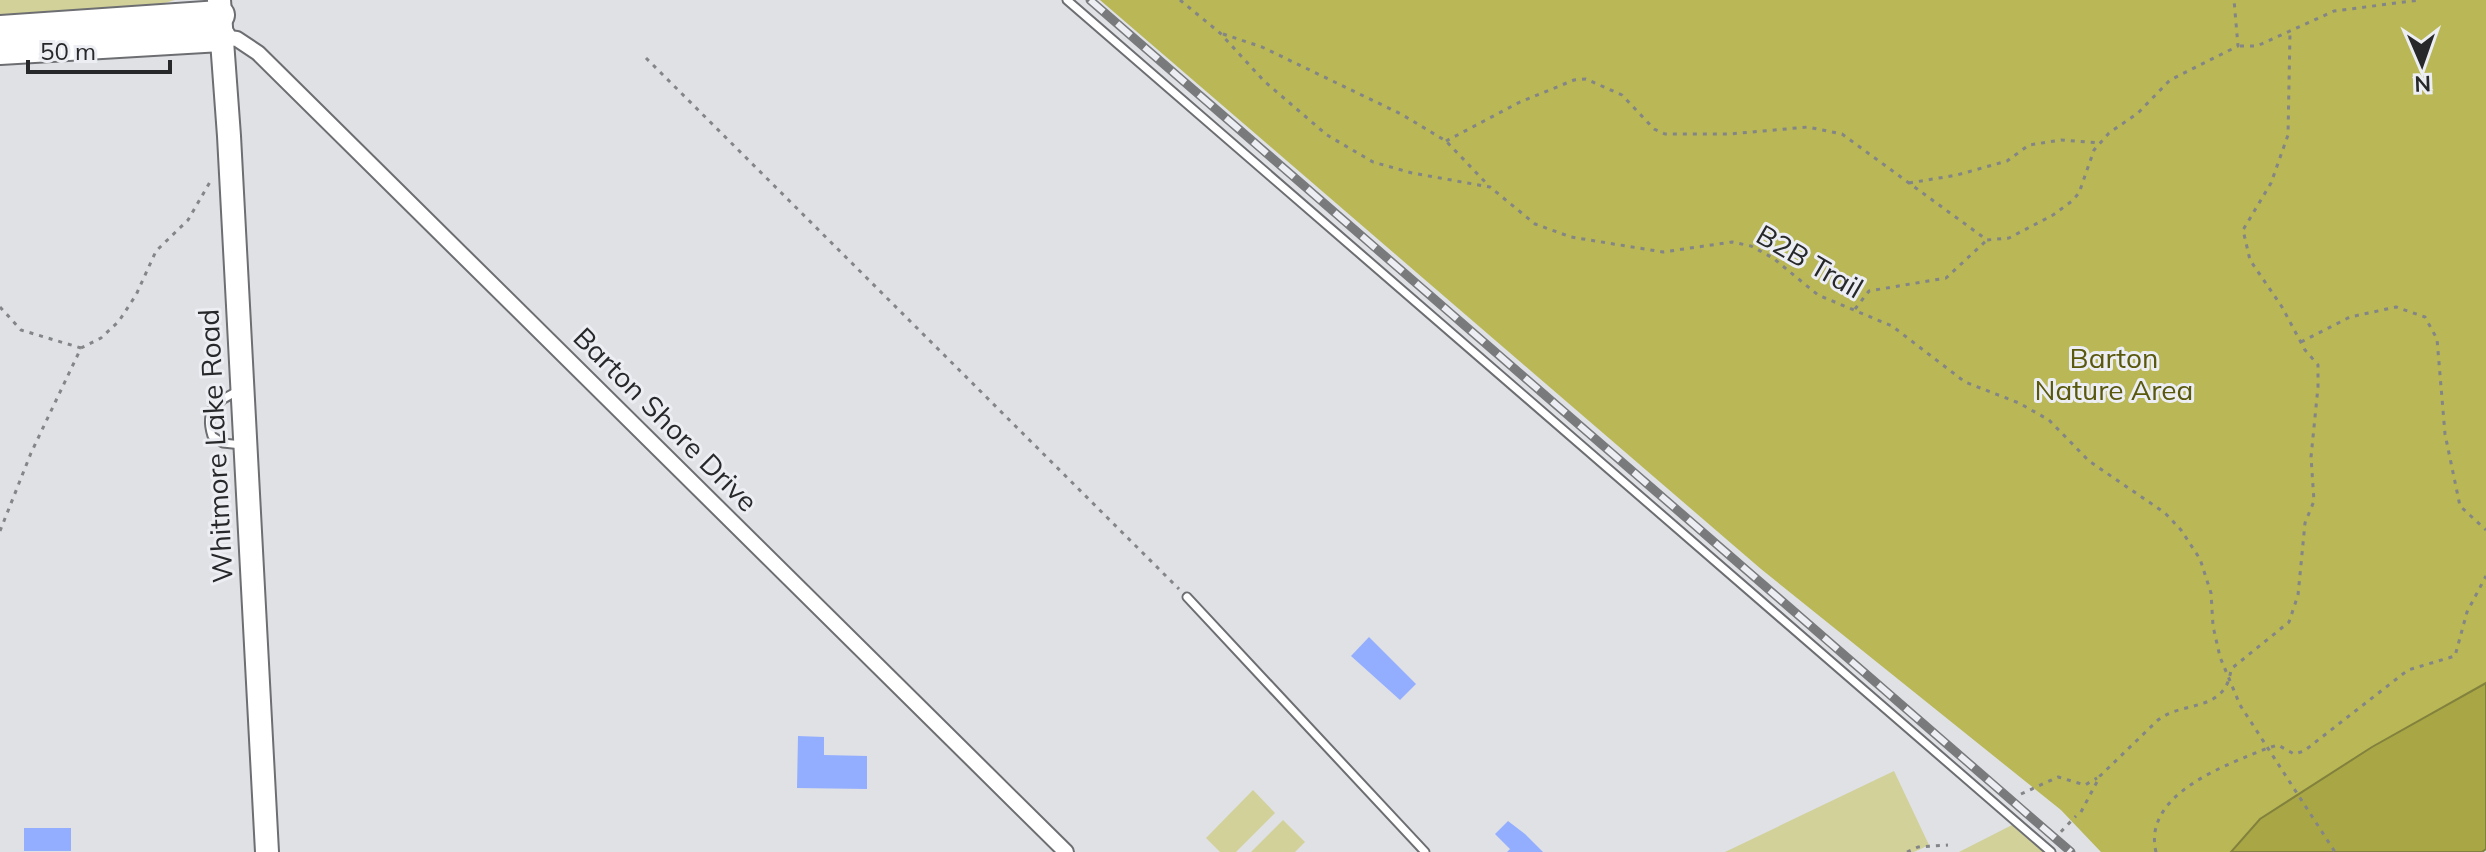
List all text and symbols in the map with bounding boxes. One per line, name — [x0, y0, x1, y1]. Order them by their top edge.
scale bar — [28, 24, 170, 74]
north arrow — [2382, 24, 2462, 104]
text: 50 m — [40, 36, 96, 66]
text: N — [2414, 70, 2431, 98]
street label: B2B Trail — [1751, 217, 1869, 305]
street label: Whitmore Lake Road — [190, 308, 240, 584]
street label: Barton Shore Drive — [567, 320, 765, 518]
park label: Barton Nature Area — [2035, 340, 2193, 407]

